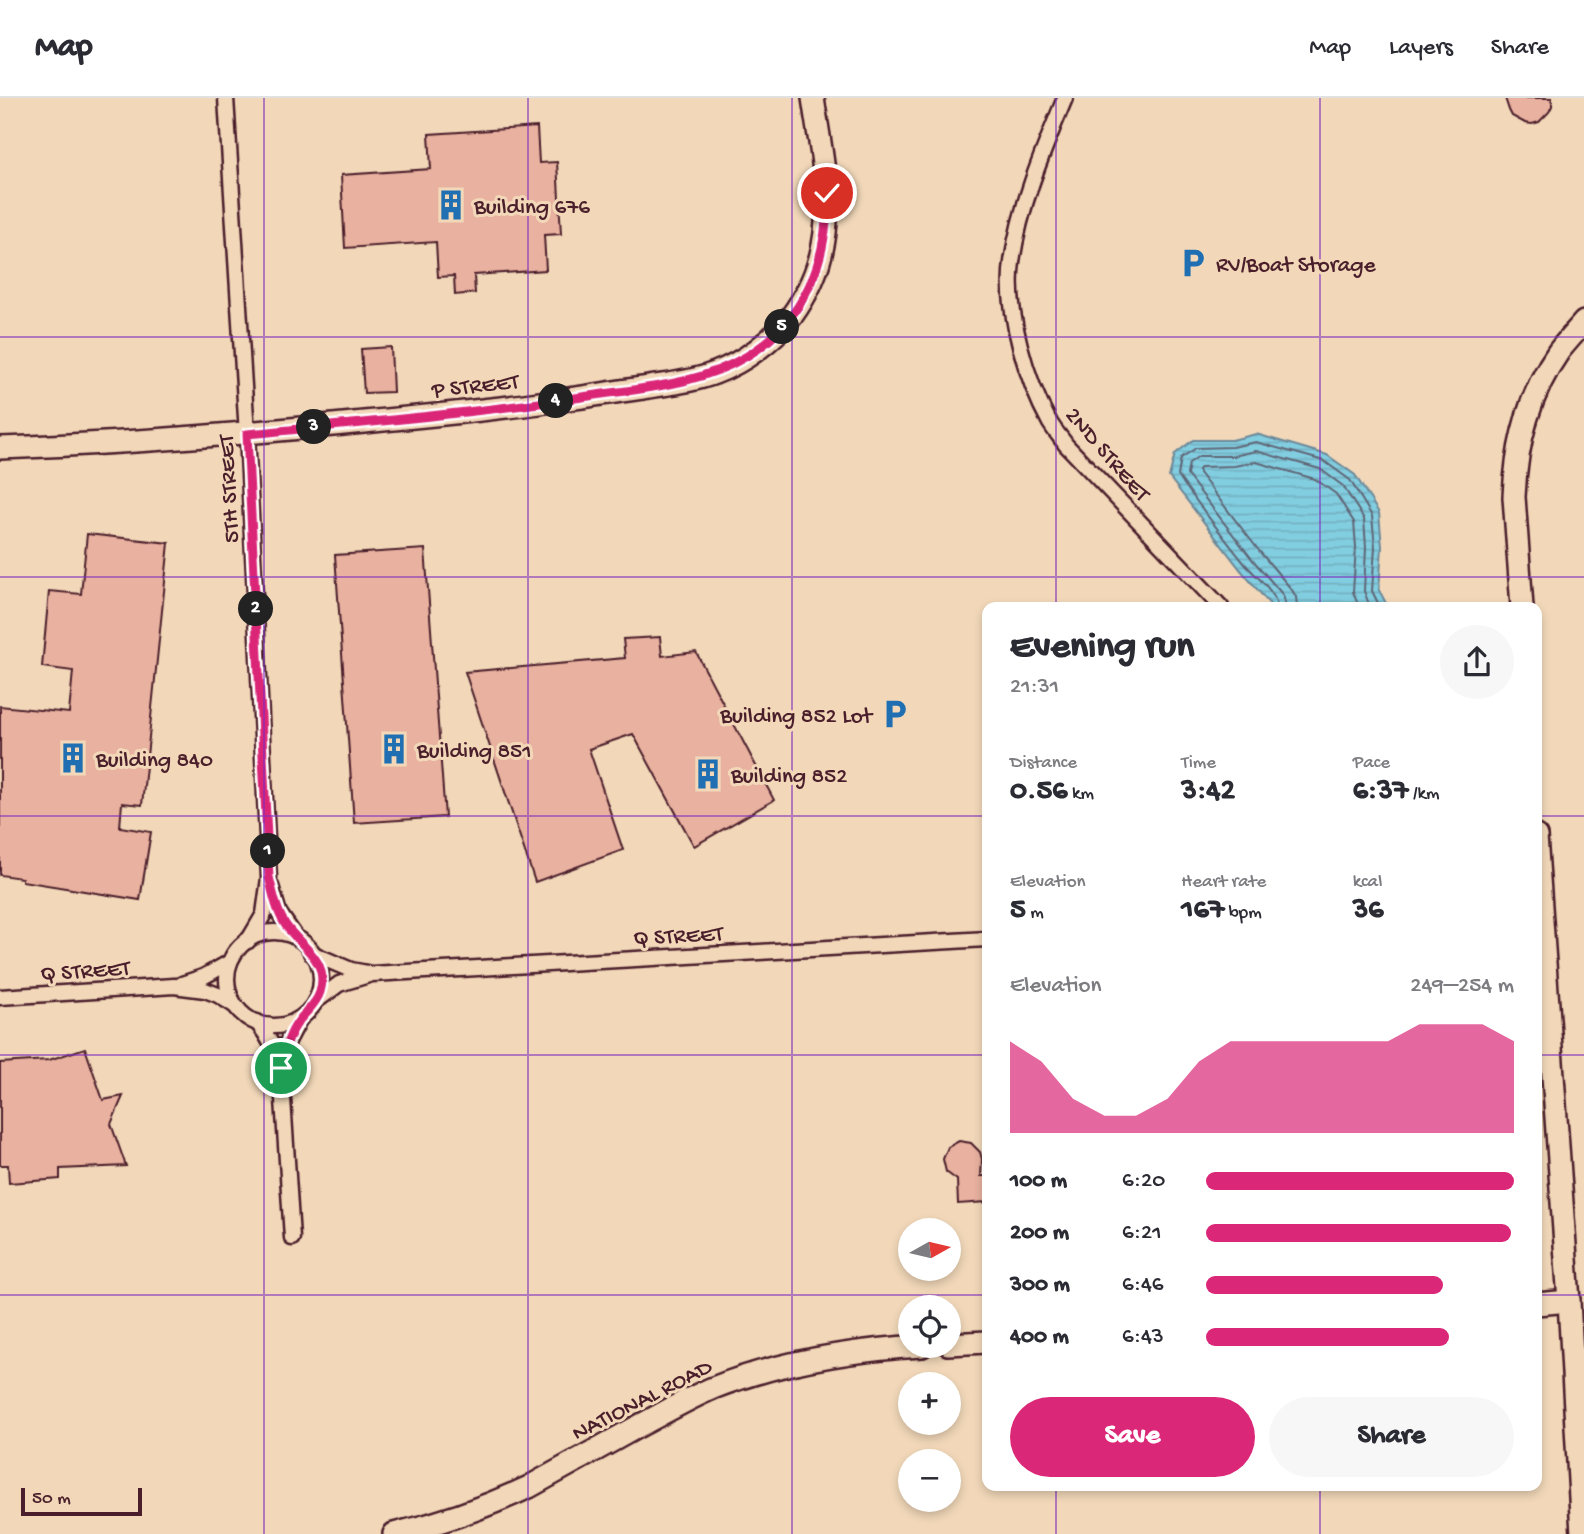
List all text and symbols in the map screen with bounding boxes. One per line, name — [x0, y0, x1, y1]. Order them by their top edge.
text: Map — [35, 29, 92, 67]
text: Map — [1309, 34, 1351, 63]
text: Layers — [1389, 34, 1453, 63]
text: Share — [1491, 34, 1549, 63]
pin — [797, 163, 857, 223]
icon: check — [808, 174, 846, 212]
building icon: Building 676 — [434, 188, 468, 222]
place label: Building 676 — [473, 195, 590, 222]
parking icon: RV/Boat Storage — [1176, 246, 1210, 280]
place label: RV/Boat Storage — [1216, 253, 1377, 280]
pin: 5 — [764, 310, 800, 344]
text: 5 — [777, 315, 787, 338]
street label: P STREET — [430, 369, 521, 406]
pin: 4 — [538, 384, 574, 418]
text: 4 — [551, 389, 560, 412]
street label: 2ND STREET — [1058, 403, 1155, 509]
pin: 3 — [296, 410, 332, 444]
text: 3 — [309, 415, 318, 438]
street label: 5TH STREET — [214, 433, 247, 544]
pin: 2 — [238, 592, 274, 626]
text: 2 — [251, 597, 260, 620]
button: share — [1440, 625, 1514, 699]
text: Evening run — [1010, 626, 1194, 670]
text: 21:31 — [1010, 674, 1059, 701]
parking icon: Building 852 Lot — [878, 697, 912, 731]
place label: Building 852 Lot — [719, 704, 874, 731]
building icon: Building 851 — [377, 732, 411, 766]
place label: Building 851 — [416, 739, 532, 766]
building icon: Building 840 — [56, 741, 90, 775]
place label: Building 840 — [95, 748, 213, 775]
text: Distance — [1010, 752, 1077, 775]
text: Time — [1181, 752, 1216, 775]
text: Pace — [1353, 752, 1390, 775]
building icon: Building 852 — [691, 757, 725, 791]
place label: Building 852 — [730, 764, 848, 791]
text: 0.56 — [1010, 775, 1067, 810]
text: 3:42 — [1181, 775, 1235, 810]
text: 6:37 — [1353, 775, 1408, 810]
text: km — [1067, 783, 1094, 806]
text: /km — [1408, 783, 1439, 806]
pin: 1 — [250, 834, 286, 868]
text: 1 — [264, 839, 271, 862]
text: Elevation — [1010, 871, 1086, 894]
text: Heart rate — [1181, 871, 1266, 894]
text: kcal — [1353, 871, 1382, 894]
text: 5 — [1010, 894, 1026, 929]
text: 167 — [1181, 894, 1224, 929]
text: 36 — [1353, 894, 1383, 929]
text: m — [1026, 902, 1044, 925]
text: bpm — [1224, 902, 1262, 925]
street label: Q STREET — [633, 922, 725, 953]
street label: Q STREET — [39, 956, 132, 989]
text: Elevation — [1010, 973, 1101, 1000]
text: 249–254 m — [1410, 973, 1514, 1000]
pin — [251, 1038, 311, 1098]
icon: arrive — [262, 1049, 300, 1087]
text: 100 m — [1010, 1168, 1067, 1195]
text: 6:20 — [1122, 1168, 1165, 1195]
north arrow — [898, 1218, 961, 1281]
map controls — [898, 1218, 961, 1512]
text: 200 m — [1010, 1220, 1069, 1247]
text: 6:21 — [1122, 1220, 1161, 1247]
text: 300 m — [1010, 1272, 1070, 1299]
text: 6:46 — [1122, 1272, 1163, 1299]
button: locate — [898, 1295, 961, 1358]
text: 400 m — [1010, 1324, 1069, 1351]
text: 6:43 — [1122, 1324, 1164, 1351]
street label: NATIONAL ROAD — [568, 1354, 718, 1448]
button: + — [898, 1372, 961, 1435]
button: Save — [1010, 1397, 1255, 1477]
button: Share — [1269, 1397, 1514, 1477]
button: − — [898, 1449, 961, 1512]
scale bar — [21, 1485, 142, 1517]
text: 50 m — [32, 1488, 71, 1511]

